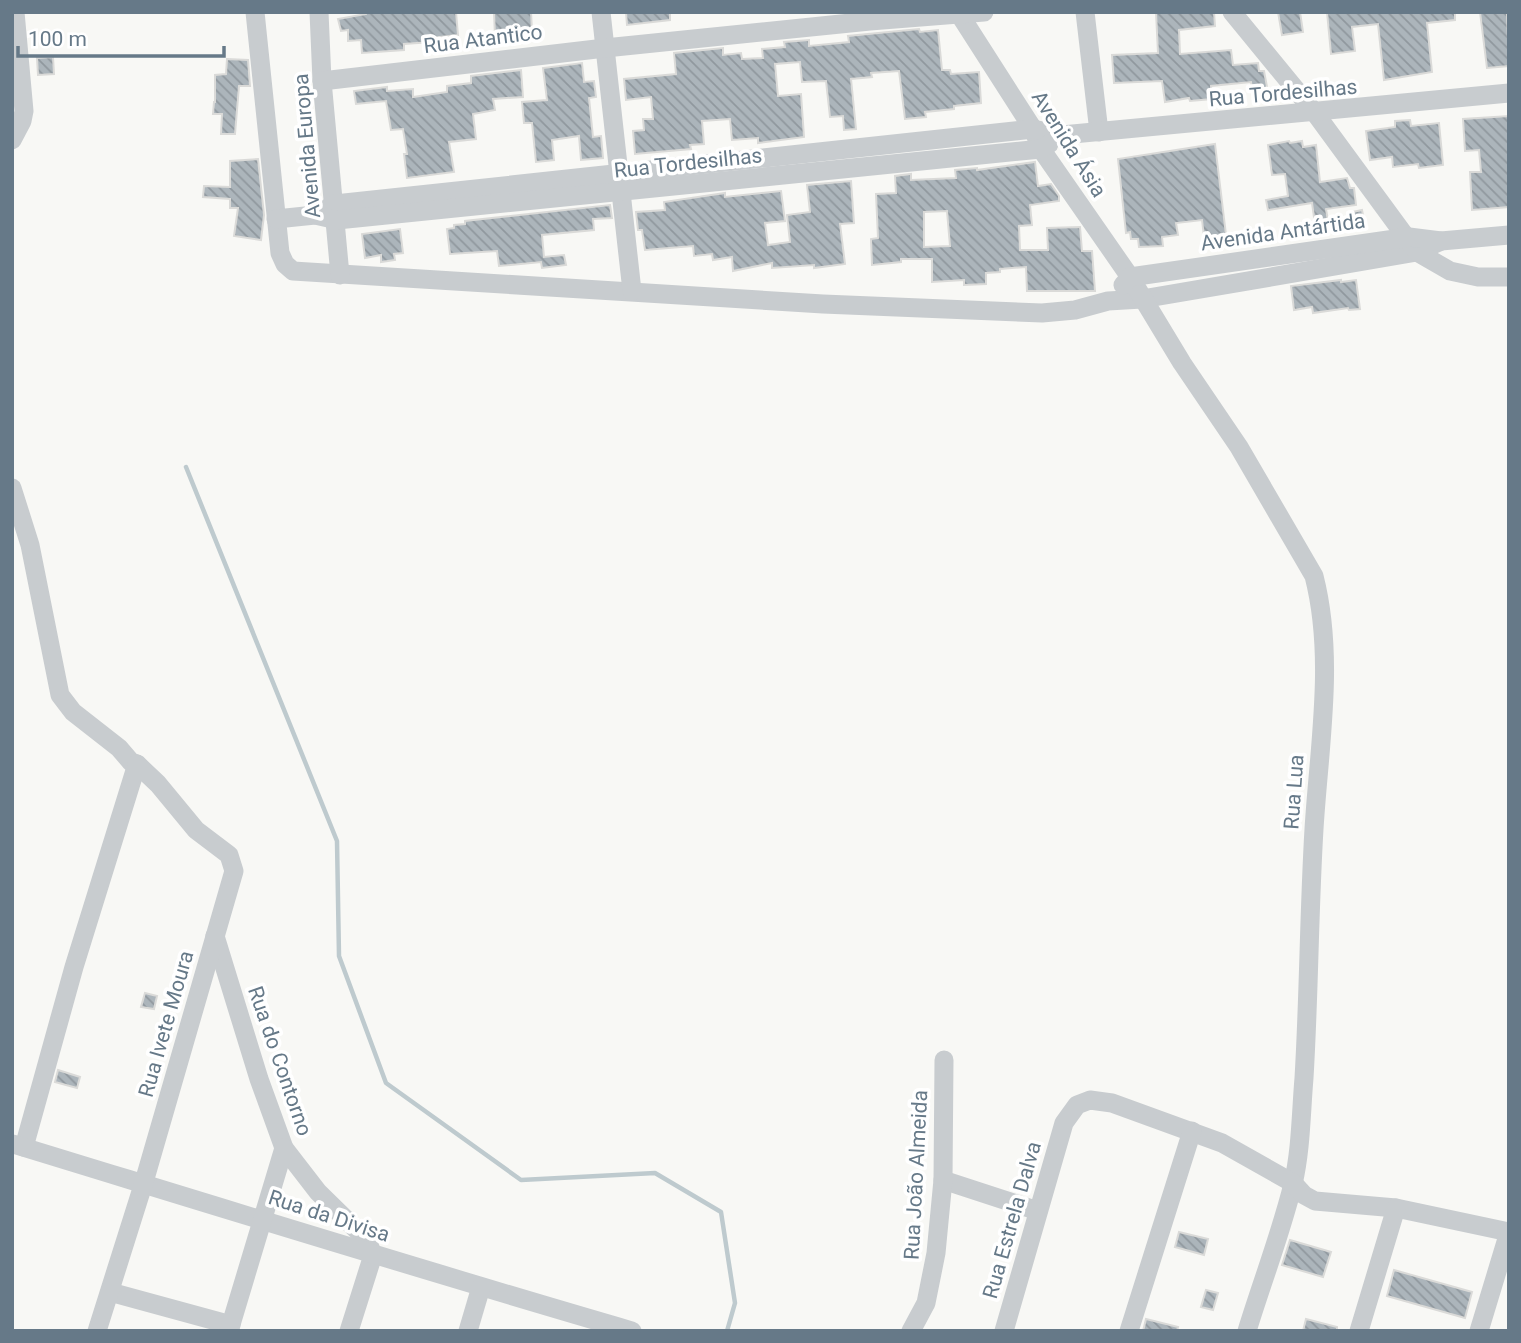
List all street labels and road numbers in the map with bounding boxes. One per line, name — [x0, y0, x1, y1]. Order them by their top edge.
street label: Rua Atantico — [422, 20, 544, 58]
street label: Avenida Europa — [289, 73, 325, 219]
street label: Rua Tordesilhas — [1208, 75, 1358, 111]
street label: Avenida Ásia — [1027, 86, 1111, 202]
street label: Rua Tordesilhas — [613, 143, 763, 183]
street label: Avenida Antártida — [1199, 209, 1367, 255]
street label: Rua Lua — [1279, 754, 1309, 830]
street label: Rua Ivete Moura — [134, 948, 198, 1100]
street label: Rua do Contorno — [243, 983, 317, 1139]
street label: Rua João Almeida — [900, 1089, 932, 1261]
street label: Rua Estrela Dalva — [978, 1139, 1046, 1301]
street label: Rua da Divisa — [265, 1185, 393, 1247]

